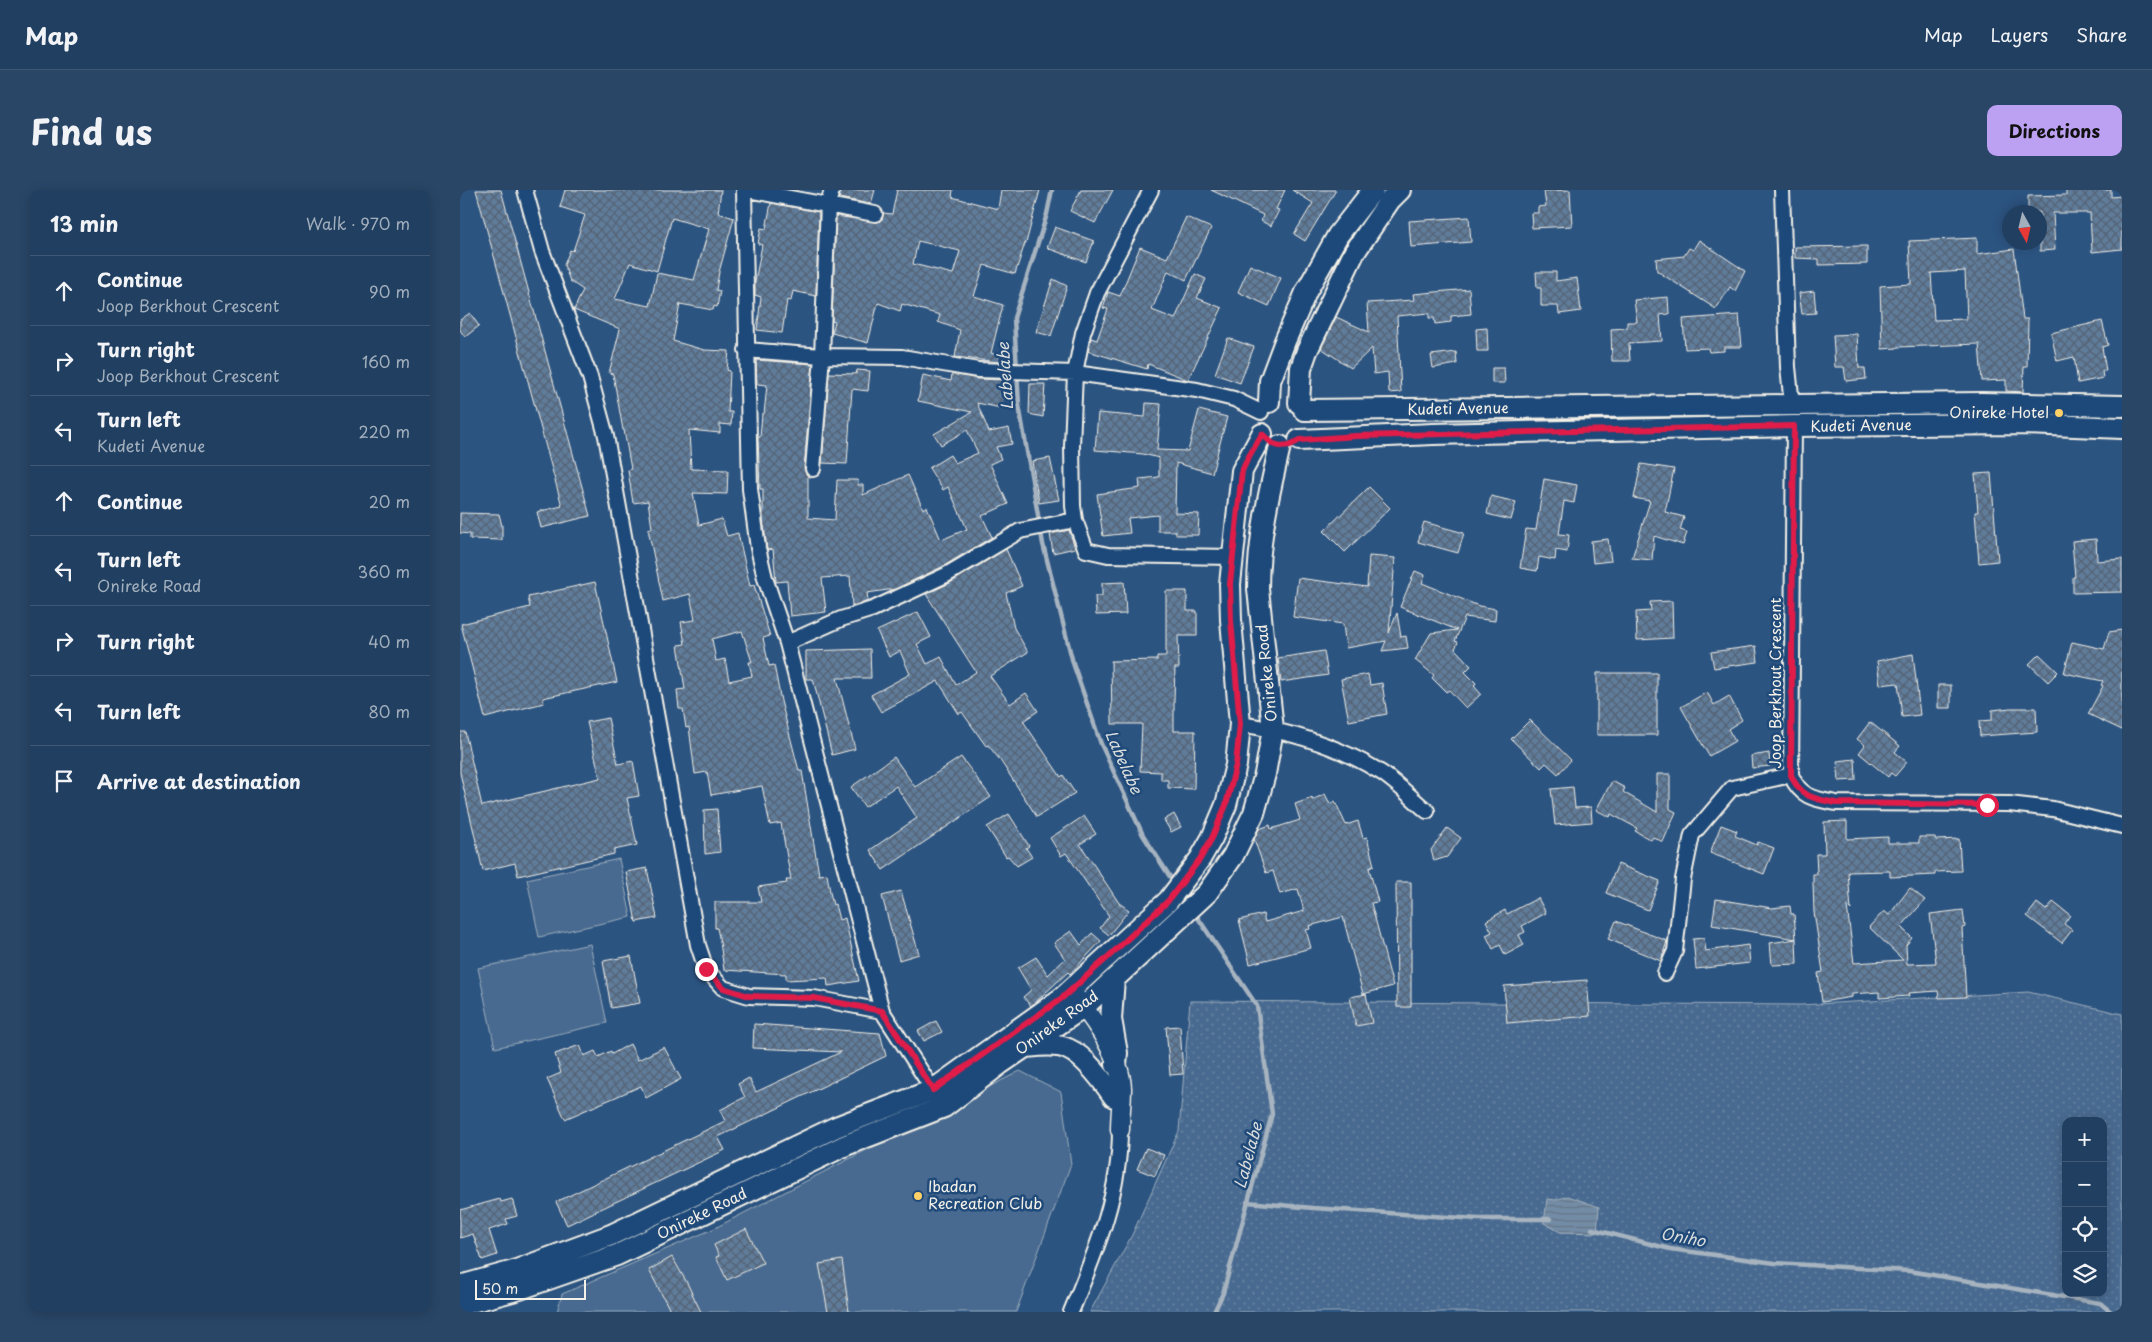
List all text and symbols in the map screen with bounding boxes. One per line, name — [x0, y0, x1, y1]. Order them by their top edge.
text: Map — [25, 17, 78, 53]
text: Map — [1924, 21, 1963, 48]
text: Layers — [1991, 21, 2048, 48]
text: Share — [2076, 21, 2127, 48]
text: Find us — [30, 104, 152, 157]
button: Directions — [1987, 105, 2122, 156]
north arrow — [2002, 205, 2047, 250]
text: 13 min — [50, 207, 118, 239]
text: Walk · 970 m — [306, 211, 410, 235]
text: Continue — [97, 265, 183, 293]
icon: ahead — [50, 277, 78, 305]
text: 90 m — [369, 279, 410, 303]
text: Joop Berkhout Crescent — [97, 293, 279, 317]
text: Turn right — [97, 335, 195, 363]
water label: Labelabe — [990, 340, 1018, 411]
icon: right — [50, 347, 78, 375]
text: 160 m — [362, 349, 410, 373]
text: Joop Berkhout Crescent — [97, 363, 279, 387]
street label: Kudeti Avenue — [1407, 395, 1509, 420]
place label: Onireke Hotel — [1949, 400, 2049, 423]
text: Turn left — [97, 405, 181, 433]
marker: Onireke Hotel — [2053, 407, 2065, 419]
street label: Kudeti Avenue — [1810, 412, 1912, 437]
icon: left — [50, 417, 78, 445]
text: 220 m — [359, 419, 410, 443]
text: Kudeti Avenue — [97, 433, 205, 457]
icon: ahead — [50, 487, 78, 515]
text: Continue — [97, 487, 183, 515]
text: 20 m — [369, 489, 410, 513]
text: Turn left — [97, 545, 181, 573]
icon: left — [50, 557, 78, 585]
text: 360 m — [358, 559, 410, 583]
text: Onireke Road — [97, 573, 201, 597]
street label: Joop Berkhout Crescent — [1763, 598, 1786, 768]
street label: Onireke Road — [1249, 623, 1282, 723]
icon: right — [50, 627, 78, 655]
text: Turn right — [97, 627, 195, 655]
text: 40 m — [368, 629, 410, 653]
icon: left — [50, 697, 78, 725]
text: Turn left — [97, 697, 181, 725]
text: 80 m — [368, 699, 410, 723]
water label: Labelabe — [1100, 726, 1150, 798]
icon: arrive — [50, 767, 78, 795]
text: Arrive at destination — [97, 767, 301, 795]
route start — [1976, 794, 1999, 817]
route end — [695, 958, 718, 981]
street label: Onireke Road — [1010, 984, 1102, 1060]
map controls — [2062, 1117, 2107, 1297]
button: + — [2062, 1117, 2107, 1162]
water label: Labelabe — [1227, 1118, 1268, 1191]
button: − — [2062, 1162, 2107, 1207]
place label: Ibadan Recreation Club — [928, 1174, 1042, 1214]
street label: Onireke Road — [652, 1181, 750, 1244]
marker: Ibadan Recreation Club — [912, 1190, 924, 1202]
button: locate — [2062, 1207, 2107, 1252]
water label: Oniho — [1659, 1220, 1708, 1252]
button: layers — [2062, 1252, 2107, 1297]
scale bar — [475, 1277, 586, 1300]
text: 50 m — [482, 1278, 518, 1299]

